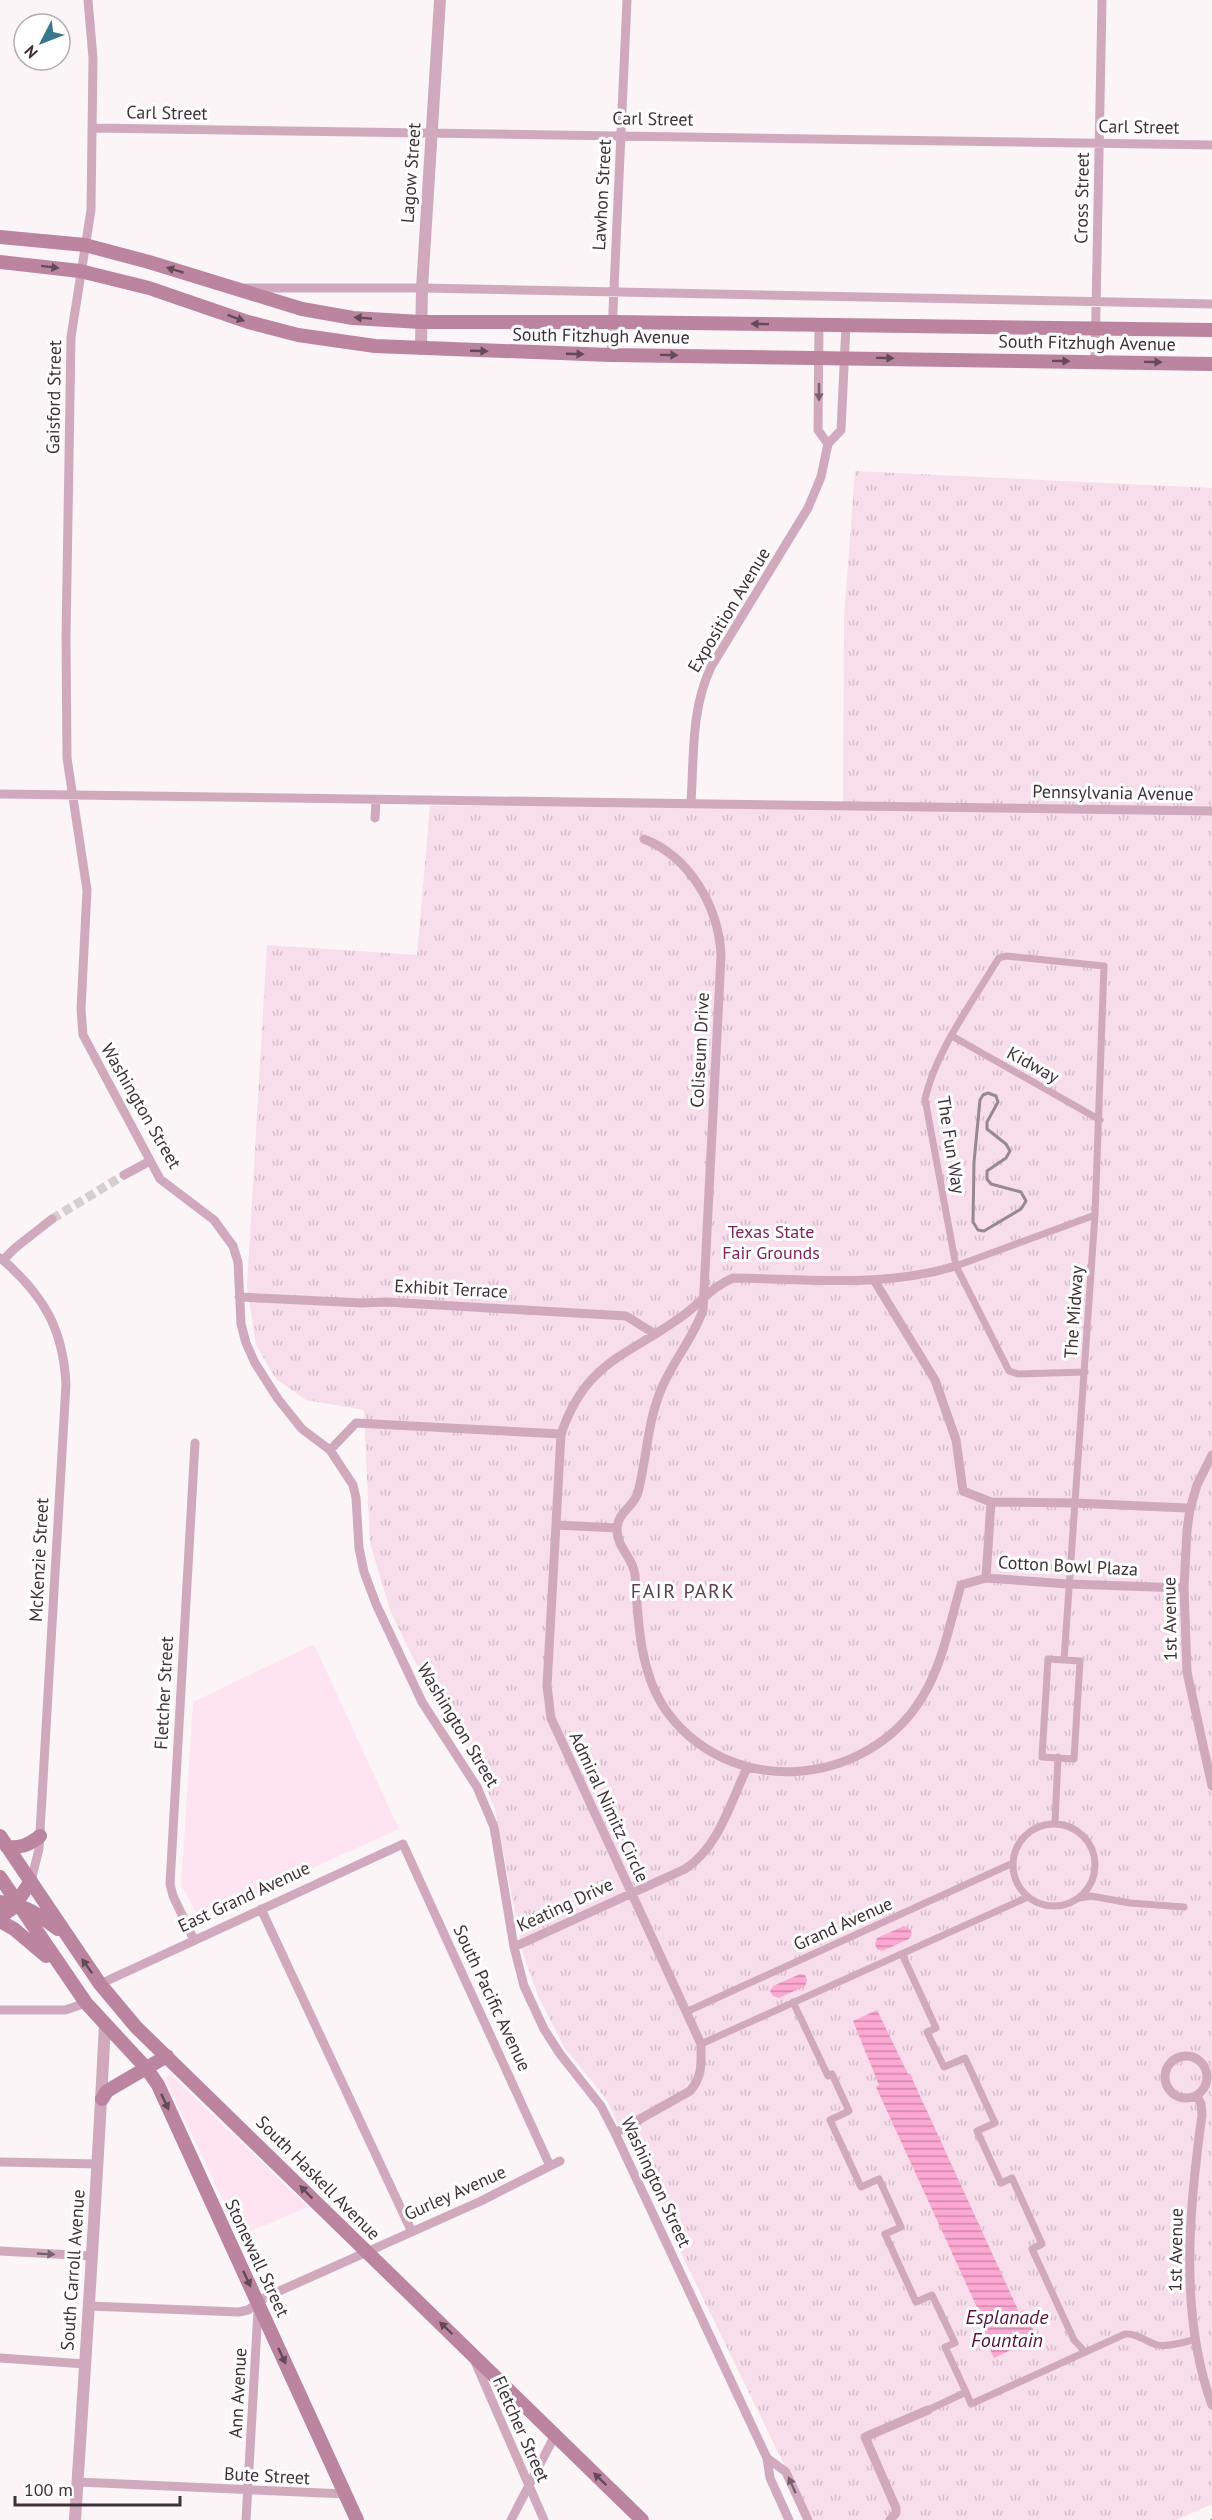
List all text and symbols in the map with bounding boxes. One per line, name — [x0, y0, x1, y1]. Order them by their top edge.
north arrow — [12, 12, 72, 72]
text: N — [20, 41, 42, 63]
street label: Carl Street — [126, 100, 208, 125]
street label: Carl Street — [612, 106, 694, 131]
street label: Carl Street — [1098, 114, 1180, 139]
street label: Lagow Street — [396, 122, 425, 224]
street label: Lawhon Street — [587, 139, 616, 251]
street label: Cross Street — [1069, 152, 1094, 244]
one-way arrow — [41, 262, 60, 272]
one-way arrow — [166, 264, 184, 274]
one-way arrow — [228, 313, 246, 323]
one-way arrow — [353, 314, 372, 323]
one-way arrow — [751, 319, 770, 329]
street label: South Fitzhugh Avenue — [512, 322, 690, 349]
street label: South Fitzhugh Avenue — [998, 329, 1176, 356]
street label: Gaisford Street — [41, 340, 66, 454]
one-way arrow — [470, 346, 489, 356]
one-way arrow — [565, 349, 584, 358]
one-way arrow — [660, 351, 679, 360]
one-way arrow — [876, 353, 895, 363]
one-way arrow — [1052, 356, 1071, 366]
one-way arrow — [1144, 358, 1163, 367]
one-way arrow — [814, 383, 824, 402]
street label: Exposition Avenue — [682, 543, 775, 676]
street label: Pennsylvania Avenue — [1032, 780, 1194, 805]
street label: Coliseum Drive — [685, 992, 714, 1108]
street label: Washington Street — [96, 1039, 187, 1173]
street label: Kidway — [1003, 1041, 1064, 1088]
street label: The Fun Way — [932, 1094, 971, 1196]
park label: Texas State Fair Grounds — [722, 1220, 820, 1264]
street label: The Midway — [1059, 1264, 1088, 1359]
street label: Exhibit Terrace — [394, 1274, 508, 1303]
street label: McKenzie Street — [24, 1497, 53, 1623]
street label: Cotton Bowl Plaza — [997, 1550, 1139, 1581]
street label: 1st Avenue — [1157, 1577, 1182, 1661]
district label: FAIR PARK — [631, 1578, 735, 1604]
street label: Fletcher Street — [149, 1636, 178, 1750]
street label: Washington Street — [412, 1658, 505, 1791]
street label: Admiral Nimitz Circle — [565, 1728, 654, 1886]
street label: East Grand Avenue — [174, 1856, 313, 1937]
street label: Keating Drive — [513, 1872, 617, 1937]
street label: Grand Avenue — [790, 1891, 896, 1956]
street label: South Pacific Avenue — [448, 1921, 536, 2075]
one-way arrow — [81, 1958, 93, 1974]
one-way arrow — [161, 2093, 171, 2111]
street label: South Haskell Avenue — [251, 2111, 385, 2245]
street label: Washington Street — [616, 2113, 697, 2251]
street label: Gurley Avenue — [400, 2160, 509, 2225]
one-way arrow — [300, 2185, 314, 2199]
street label: South Carroll Avenue — [55, 2189, 90, 2351]
street label: Stonewall Street — [220, 2195, 295, 2320]
street label: 1st Avenue — [1163, 2208, 1188, 2292]
one-way arrow — [36, 2249, 55, 2258]
one-way arrow — [242, 2271, 252, 2289]
water label: Esplanade Fountain — [965, 2304, 1049, 2353]
one-way arrow — [438, 2321, 453, 2335]
street label: Ann Avenue — [224, 2347, 251, 2439]
one-way arrow — [278, 2348, 287, 2365]
street label: Fletcher Street — [488, 2372, 555, 2485]
street label: Bute Street — [223, 2462, 311, 2489]
scale bar — [15, 2469, 180, 2507]
one-way arrow — [593, 2473, 607, 2487]
one-way arrow — [788, 2476, 797, 2493]
text: 100 m — [24, 2478, 73, 2501]

